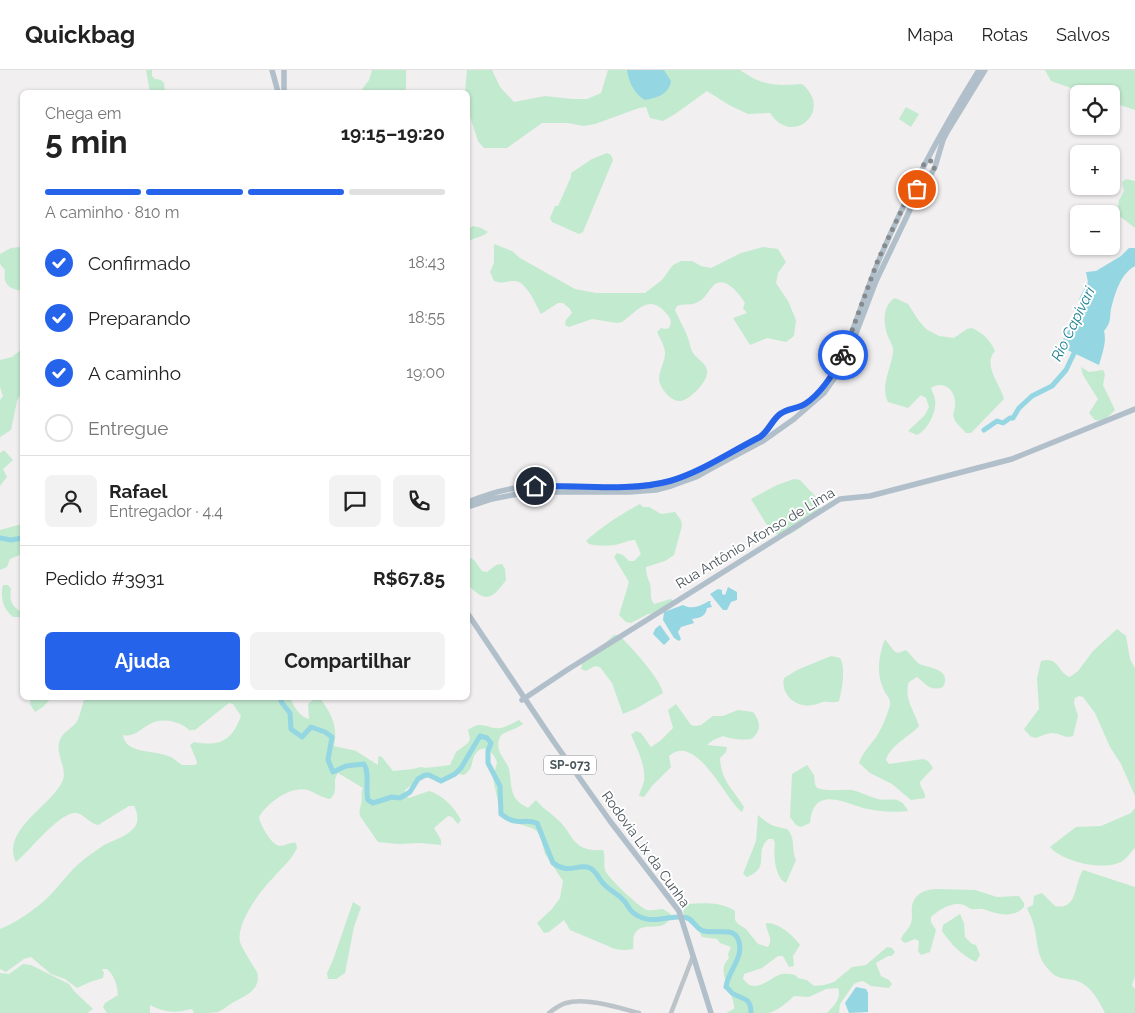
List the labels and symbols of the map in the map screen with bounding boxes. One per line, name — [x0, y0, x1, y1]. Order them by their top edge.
pin — [896, 168, 938, 210]
water label: Rio Capivari — [1047, 283, 1099, 364]
courier — [818, 330, 868, 380]
pin — [514, 465, 556, 507]
street label: Rua Antônio Afonso de Lima — [673, 484, 837, 592]
road number: SP-073 — [544, 756, 596, 774]
street label: Rodovia Lix da Cunha — [599, 788, 693, 910]

